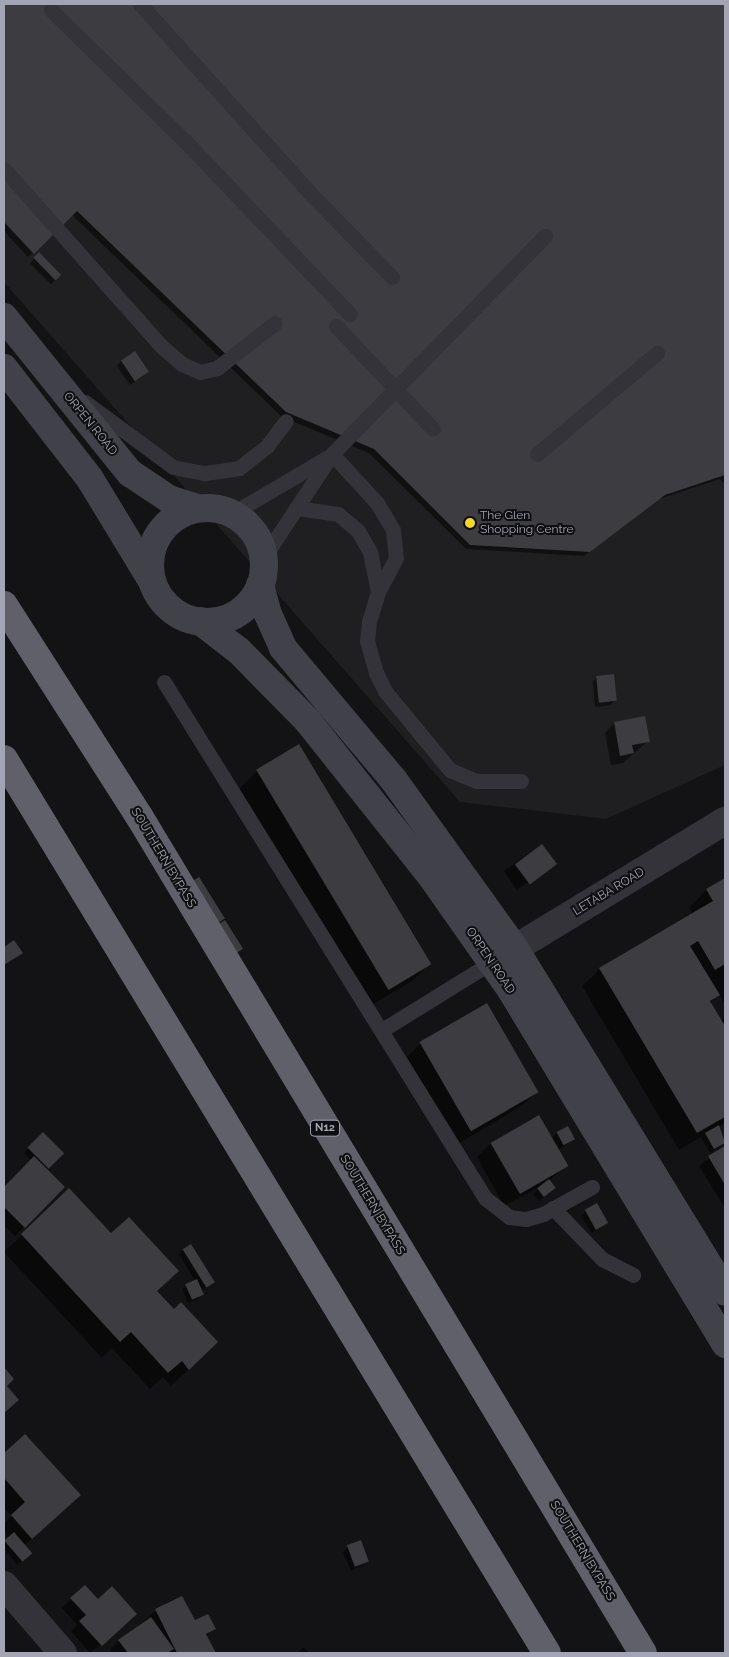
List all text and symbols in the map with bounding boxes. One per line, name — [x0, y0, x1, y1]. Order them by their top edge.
street label: ORPEN ROAD — [60, 389, 120, 459]
place label: The Glen Shopping Centre — [480, 509, 574, 537]
marker: The Glen Shopping Centre — [464, 517, 476, 529]
street label: SOUTHERN BYPASS — [128, 805, 198, 911]
street label: LETABA ROAD — [571, 865, 647, 919]
street label: ORPEN ROAD — [462, 925, 518, 997]
road number: N12 — [309, 1120, 341, 1136]
street label: SOUTHERN BYPASS — [337, 1152, 407, 1258]
street label: SOUTHERN BYPASS — [547, 1498, 617, 1604]

